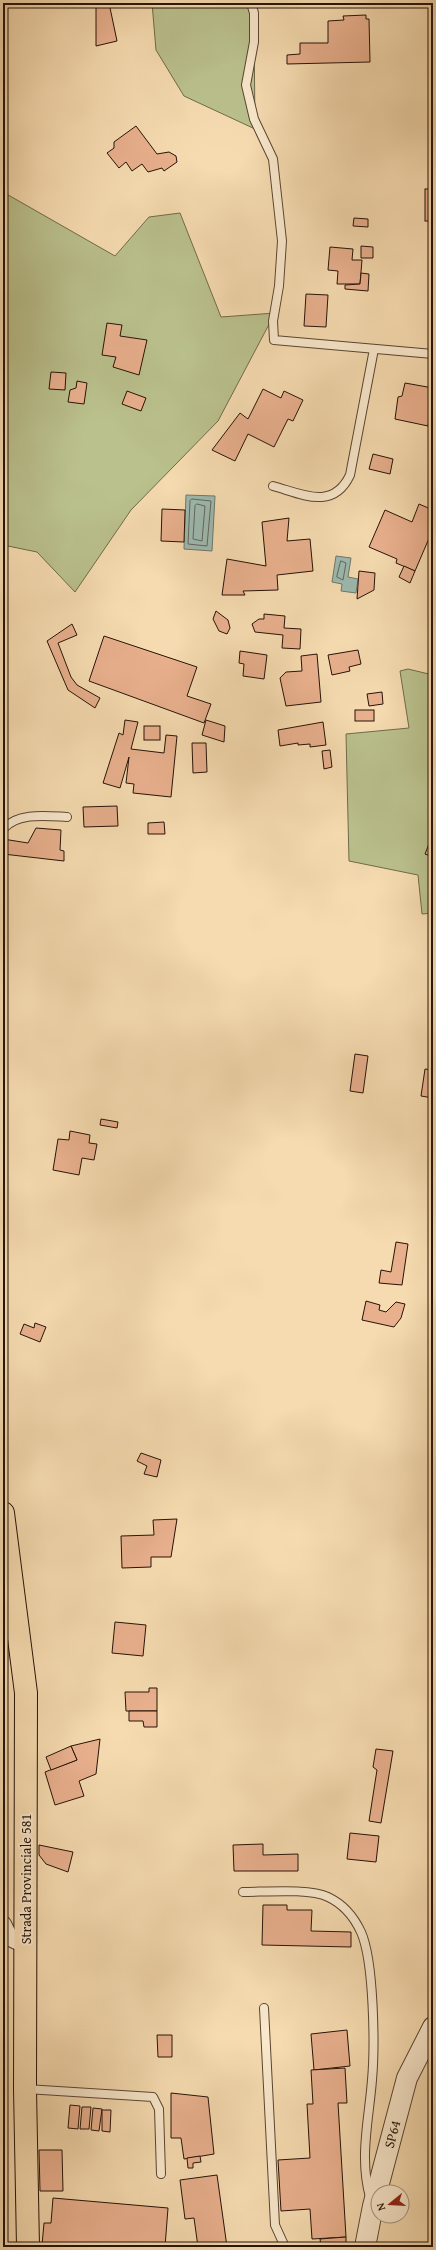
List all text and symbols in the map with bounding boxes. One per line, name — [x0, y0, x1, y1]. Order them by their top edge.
street label: Strada Provinciale 581 — [16, 1814, 36, 1944]
street label: SP64 — [379, 2118, 405, 2150]
north arrow — [370, 2184, 410, 2224]
text: N — [372, 2201, 389, 2213]

